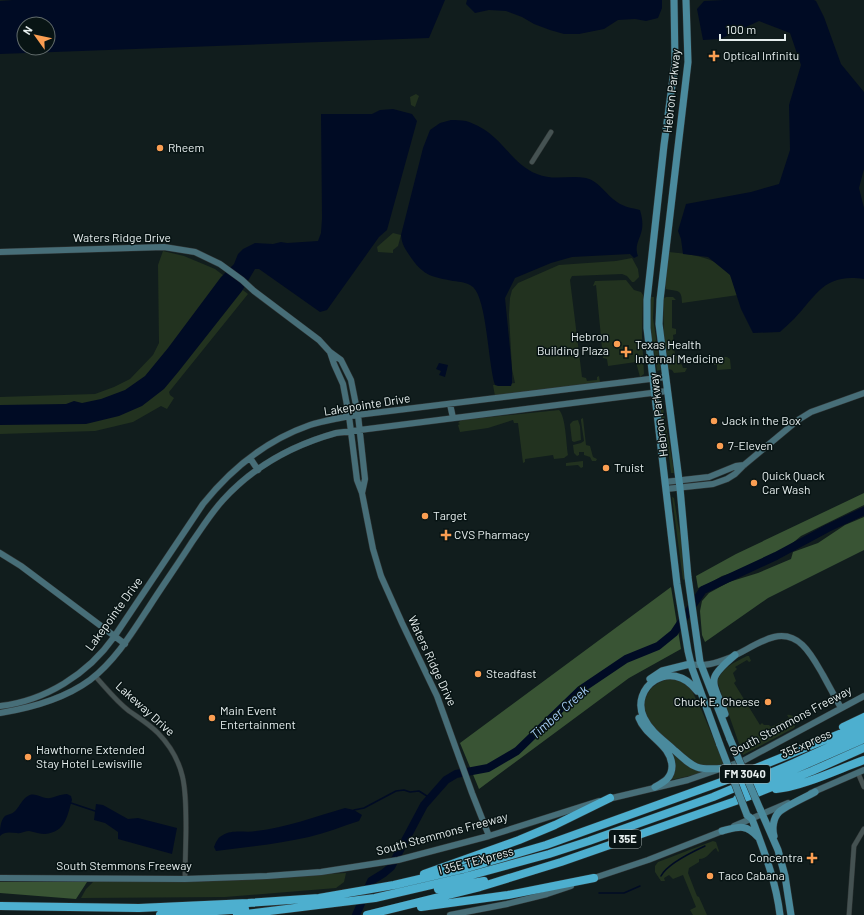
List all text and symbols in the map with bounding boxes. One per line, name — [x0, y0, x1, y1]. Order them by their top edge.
north arrow — [16, 16, 56, 56]
scale bar — [720, 16, 785, 42]
text: 100 m — [726, 22, 756, 36]
text: N — [20, 24, 35, 37]
street label: Hebron Parkway — [660, 48, 682, 134]
place label: Optical Infinitu — [723, 48, 799, 62]
marker: Optical Infinitu — [708, 50, 720, 62]
place label: Rheem — [168, 140, 205, 154]
marker: Rheem — [155, 143, 165, 153]
street label: Waters Ridge Drive — [73, 230, 171, 244]
place label: Hebron Building Plaza — [537, 329, 609, 357]
place label: Texas Health Internal Medicine — [635, 337, 724, 365]
marker: Hebron Building Plaza — [612, 339, 622, 349]
marker: Texas Health Internal Medicine — [620, 346, 632, 358]
street label: Hebron Parkway — [646, 372, 670, 458]
street label: Lakepointe Drive — [323, 390, 411, 418]
place label: Jack in the Box — [722, 413, 801, 427]
marker: Jack in the Box — [709, 416, 719, 426]
place label: 7-Eleven — [728, 438, 773, 452]
marker: 7-Eleven — [715, 441, 725, 451]
place label: Truist — [614, 460, 644, 474]
marker: Truist — [601, 463, 611, 473]
place label: Quick Quack Car Wash — [762, 468, 825, 496]
marker: Quick Quack Car Wash — [749, 478, 759, 488]
place label: Target — [433, 508, 467, 522]
marker: Target — [420, 511, 430, 521]
place label: CVS Pharmacy — [454, 527, 530, 541]
marker: CVS Pharmacy — [441, 530, 451, 540]
street label: Lakepointe Drive — [82, 574, 145, 653]
street label: Waters Ridge Drive — [406, 613, 460, 708]
place label: Steadfast — [486, 666, 537, 680]
marker: Steadfast — [473, 669, 483, 679]
street label: Lakeway Drive — [113, 678, 178, 738]
water label: Timber Creek — [526, 681, 592, 742]
street label: South Stemmons Freeway — [727, 682, 854, 758]
place label: Chuck E. Cheese — [674, 694, 760, 708]
marker: Chuck E. Cheese — [763, 697, 773, 707]
place label: Main Event Entertainment — [220, 703, 296, 731]
marker: Main Event Entertainment — [207, 713, 217, 723]
street label: 35Express — [778, 726, 833, 760]
place label: Hawthorne Extended Stay Hotel Lewisville — [36, 742, 145, 770]
marker: Hawthorne Extended Stay Hotel Lewisville — [23, 752, 33, 762]
road number: FM 3040 — [720, 765, 770, 783]
street label: South Stemmons Freeway — [374, 809, 509, 857]
road number: I 35E — [609, 830, 641, 848]
street label: I 35E TEXpress — [437, 843, 515, 877]
place label: Concentra — [749, 850, 803, 864]
marker: Concentra — [806, 852, 818, 864]
street label: South Stemmons Freeway — [56, 858, 192, 872]
place label: Taco Cabana — [718, 868, 785, 882]
marker: Taco Cabana — [705, 871, 715, 881]

